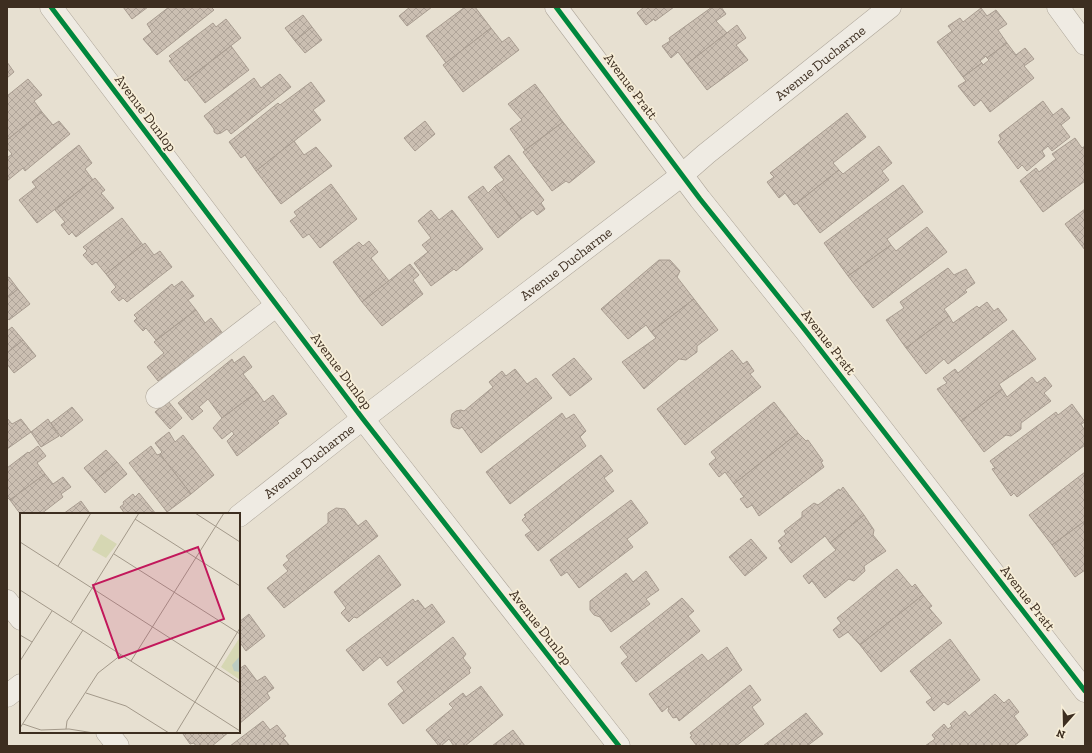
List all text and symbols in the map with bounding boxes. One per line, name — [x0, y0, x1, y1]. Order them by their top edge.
street label: Avenue Ducharme — [772, 22, 869, 105]
street label: Avenue Pratt — [600, 50, 662, 123]
street label: Avenue Dunlop — [111, 71, 180, 155]
street label: Avenue Ducharme — [517, 223, 616, 305]
street label: Avenue Pratt — [798, 306, 860, 379]
street label: Avenue Dunlop — [307, 329, 376, 413]
street label: Avenue Ducharme — [260, 420, 358, 502]
inset map — [20, 513, 240, 733]
street label: Avenue Pratt — [997, 562, 1059, 635]
street label: Avenue Dunlop — [506, 586, 576, 669]
north arrow — [1044, 705, 1084, 745]
text: N — [1054, 726, 1067, 741]

